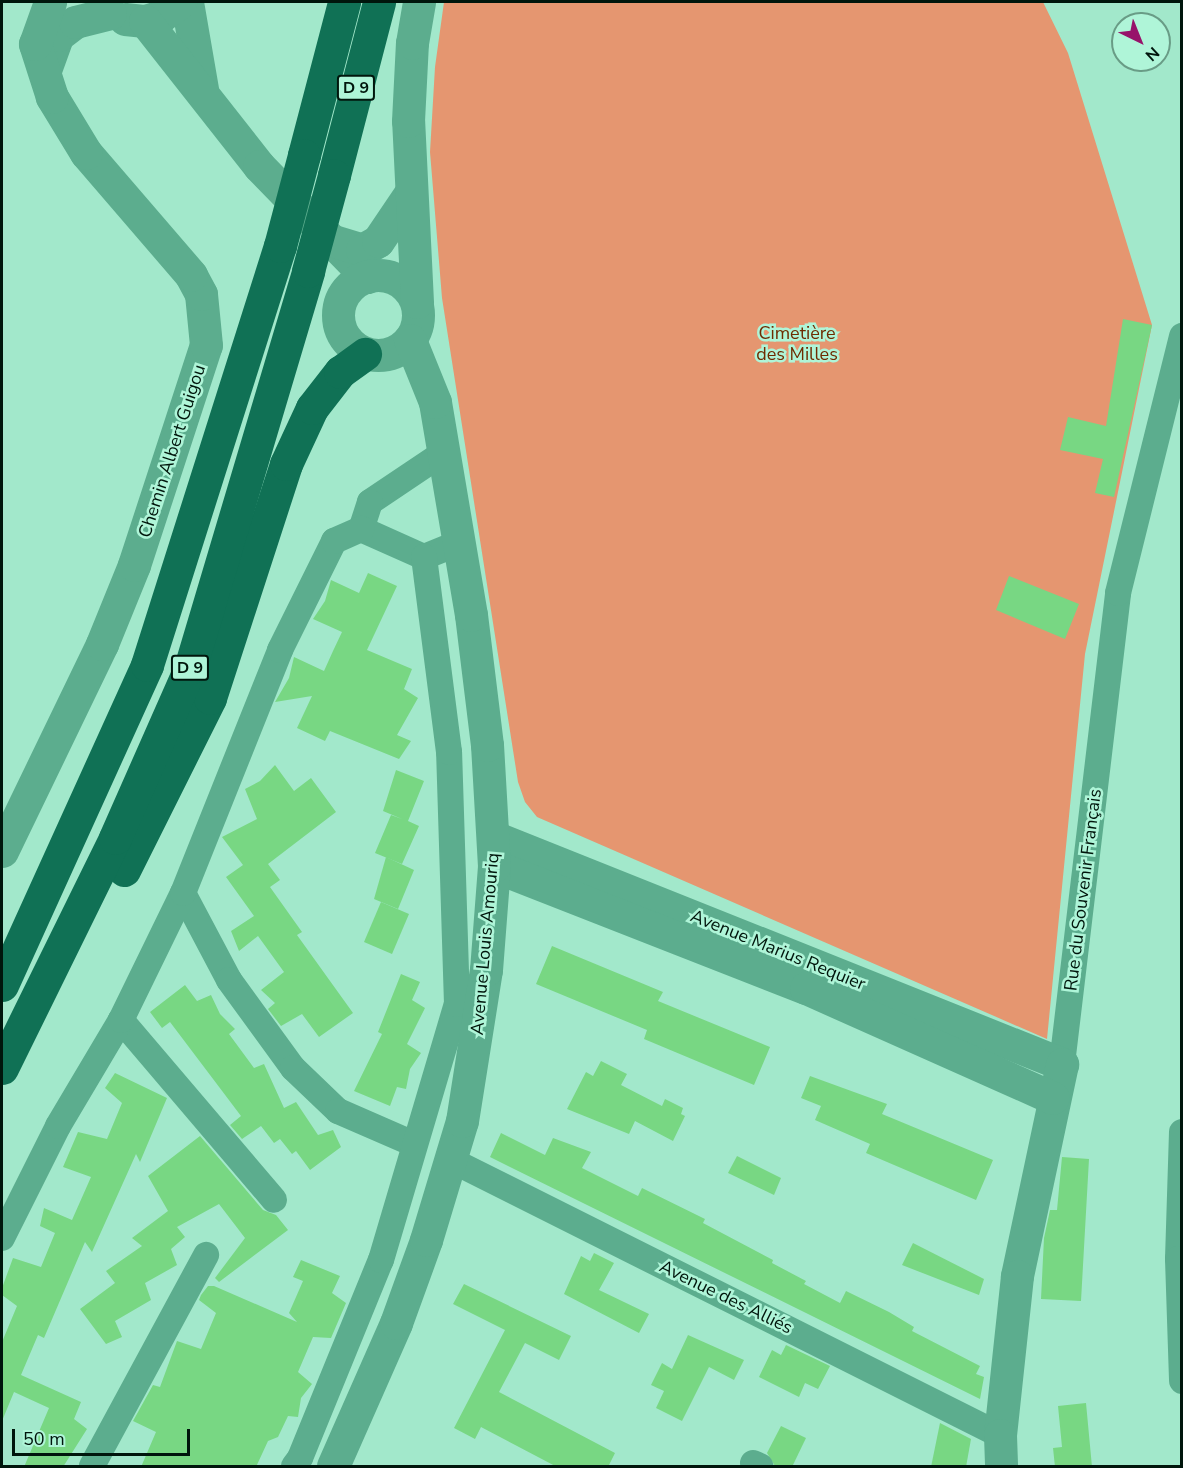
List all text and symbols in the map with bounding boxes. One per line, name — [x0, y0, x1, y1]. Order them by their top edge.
north arrow — [1111, 12, 1171, 72]
text: N — [1140, 42, 1164, 66]
road number: D 9 — [336, 75, 376, 101]
park label: Cimetière des Milles — [756, 323, 838, 366]
street label: Chemin Albert Guigou — [134, 362, 210, 540]
road number: D 9 — [170, 655, 210, 681]
street label: Rue du Souvenir Français — [1060, 788, 1106, 992]
street label: Avenue Louis Amouriq — [466, 852, 504, 1036]
street label: Avenue Marius Requier — [687, 905, 869, 995]
street label: Avenue des Alliés — [656, 1255, 796, 1339]
scale bar — [15, 1417, 194, 1455]
text: 50 m — [23, 1427, 65, 1451]

